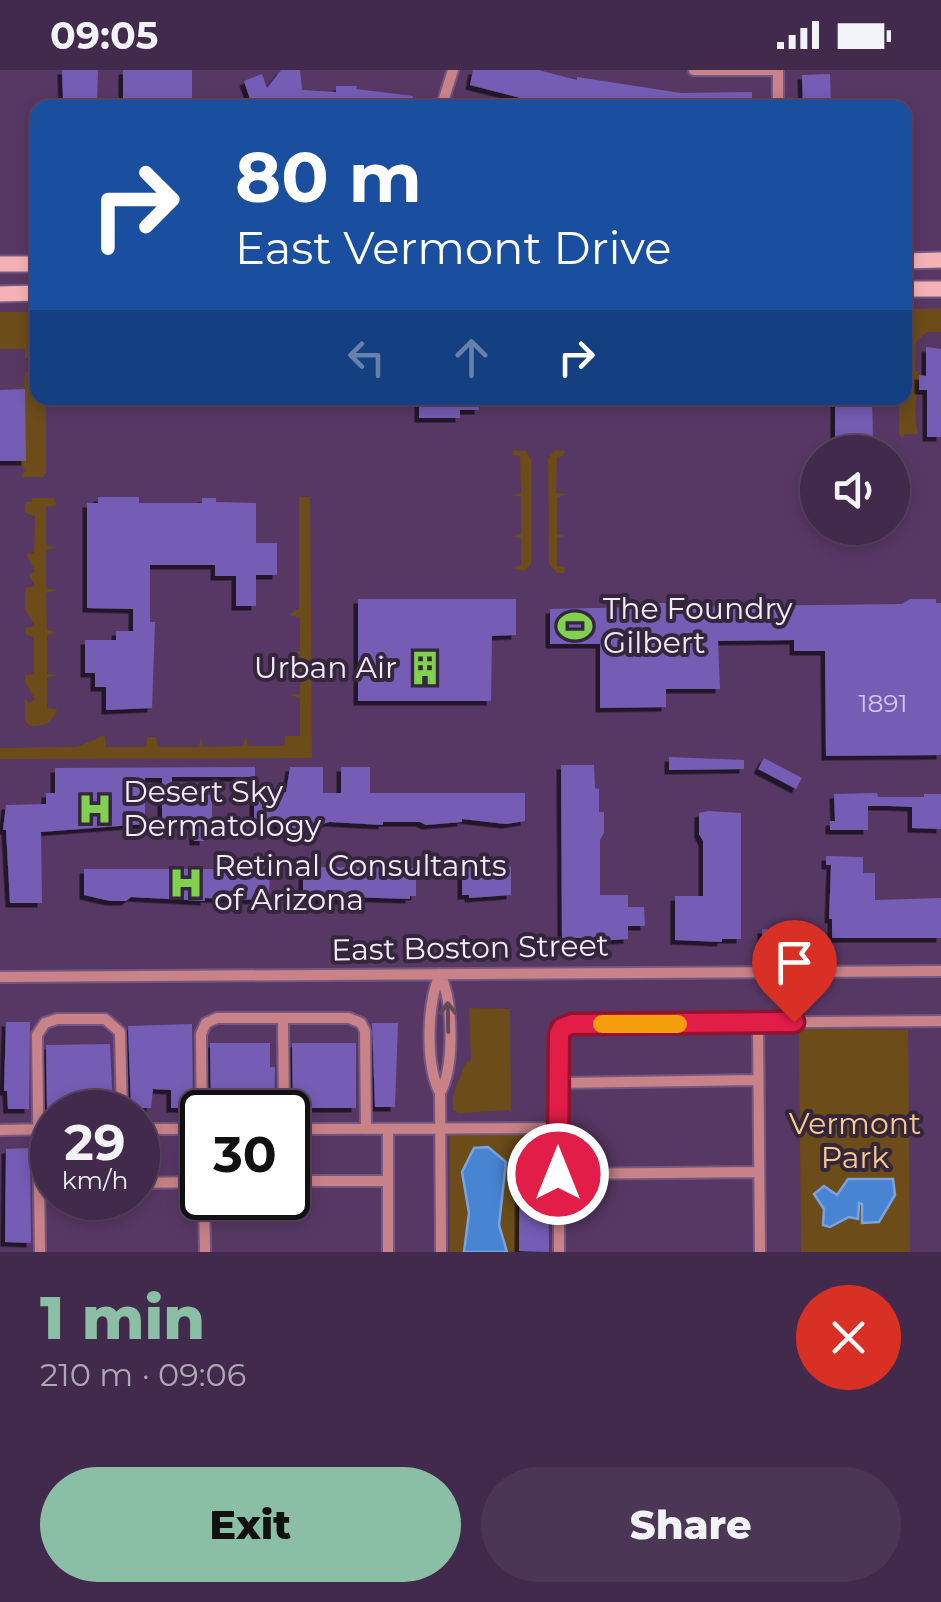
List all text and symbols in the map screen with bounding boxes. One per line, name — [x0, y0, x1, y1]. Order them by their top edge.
text: 09:05 — [50, 12, 158, 59]
text: 80 m — [235, 134, 422, 220]
icon: right — [70, 140, 200, 270]
text: East Vermont Drive — [235, 220, 671, 275]
icon: left — [339, 330, 394, 385]
icon: ahead — [444, 330, 499, 385]
icon: right — [549, 330, 604, 385]
map controls — [800, 435, 910, 545]
button: sound — [800, 435, 910, 545]
place label: The Foundry Gilbert — [603, 590, 793, 661]
sports icon: The Foundry Gilbert — [556, 607, 594, 645]
place label: Urban Air — [254, 649, 397, 686]
building icon: Urban Air — [406, 649, 444, 687]
house number: 1891 — [858, 688, 908, 718]
place label: Desert Sky Dermatology — [123, 773, 322, 844]
hospital icon: Desert Sky Dermatology — [76, 790, 114, 828]
place label: Retinal Consultants of Arizona — [214, 847, 507, 918]
hospital icon: Retinal Consultants of Arizona — [167, 864, 205, 902]
pin — [752, 920, 837, 1023]
street label: East Boston Street — [331, 927, 609, 968]
icon: arrive — [767, 935, 822, 990]
one-way arrow — [439, 1002, 458, 1034]
speed limit sign: 30 — [180, 1090, 310, 1220]
park label: Vermont Park — [789, 1105, 921, 1176]
text: 29 — [64, 1112, 126, 1173]
position arrow — [506, 1122, 610, 1226]
text: km/h — [62, 1165, 128, 1195]
text: 1 min — [40, 1281, 205, 1354]
button: close — [796, 1285, 901, 1390]
text: 210 m · 09:06 — [40, 1355, 246, 1394]
button: Exit — [40, 1467, 461, 1582]
button: Share — [481, 1467, 901, 1582]

